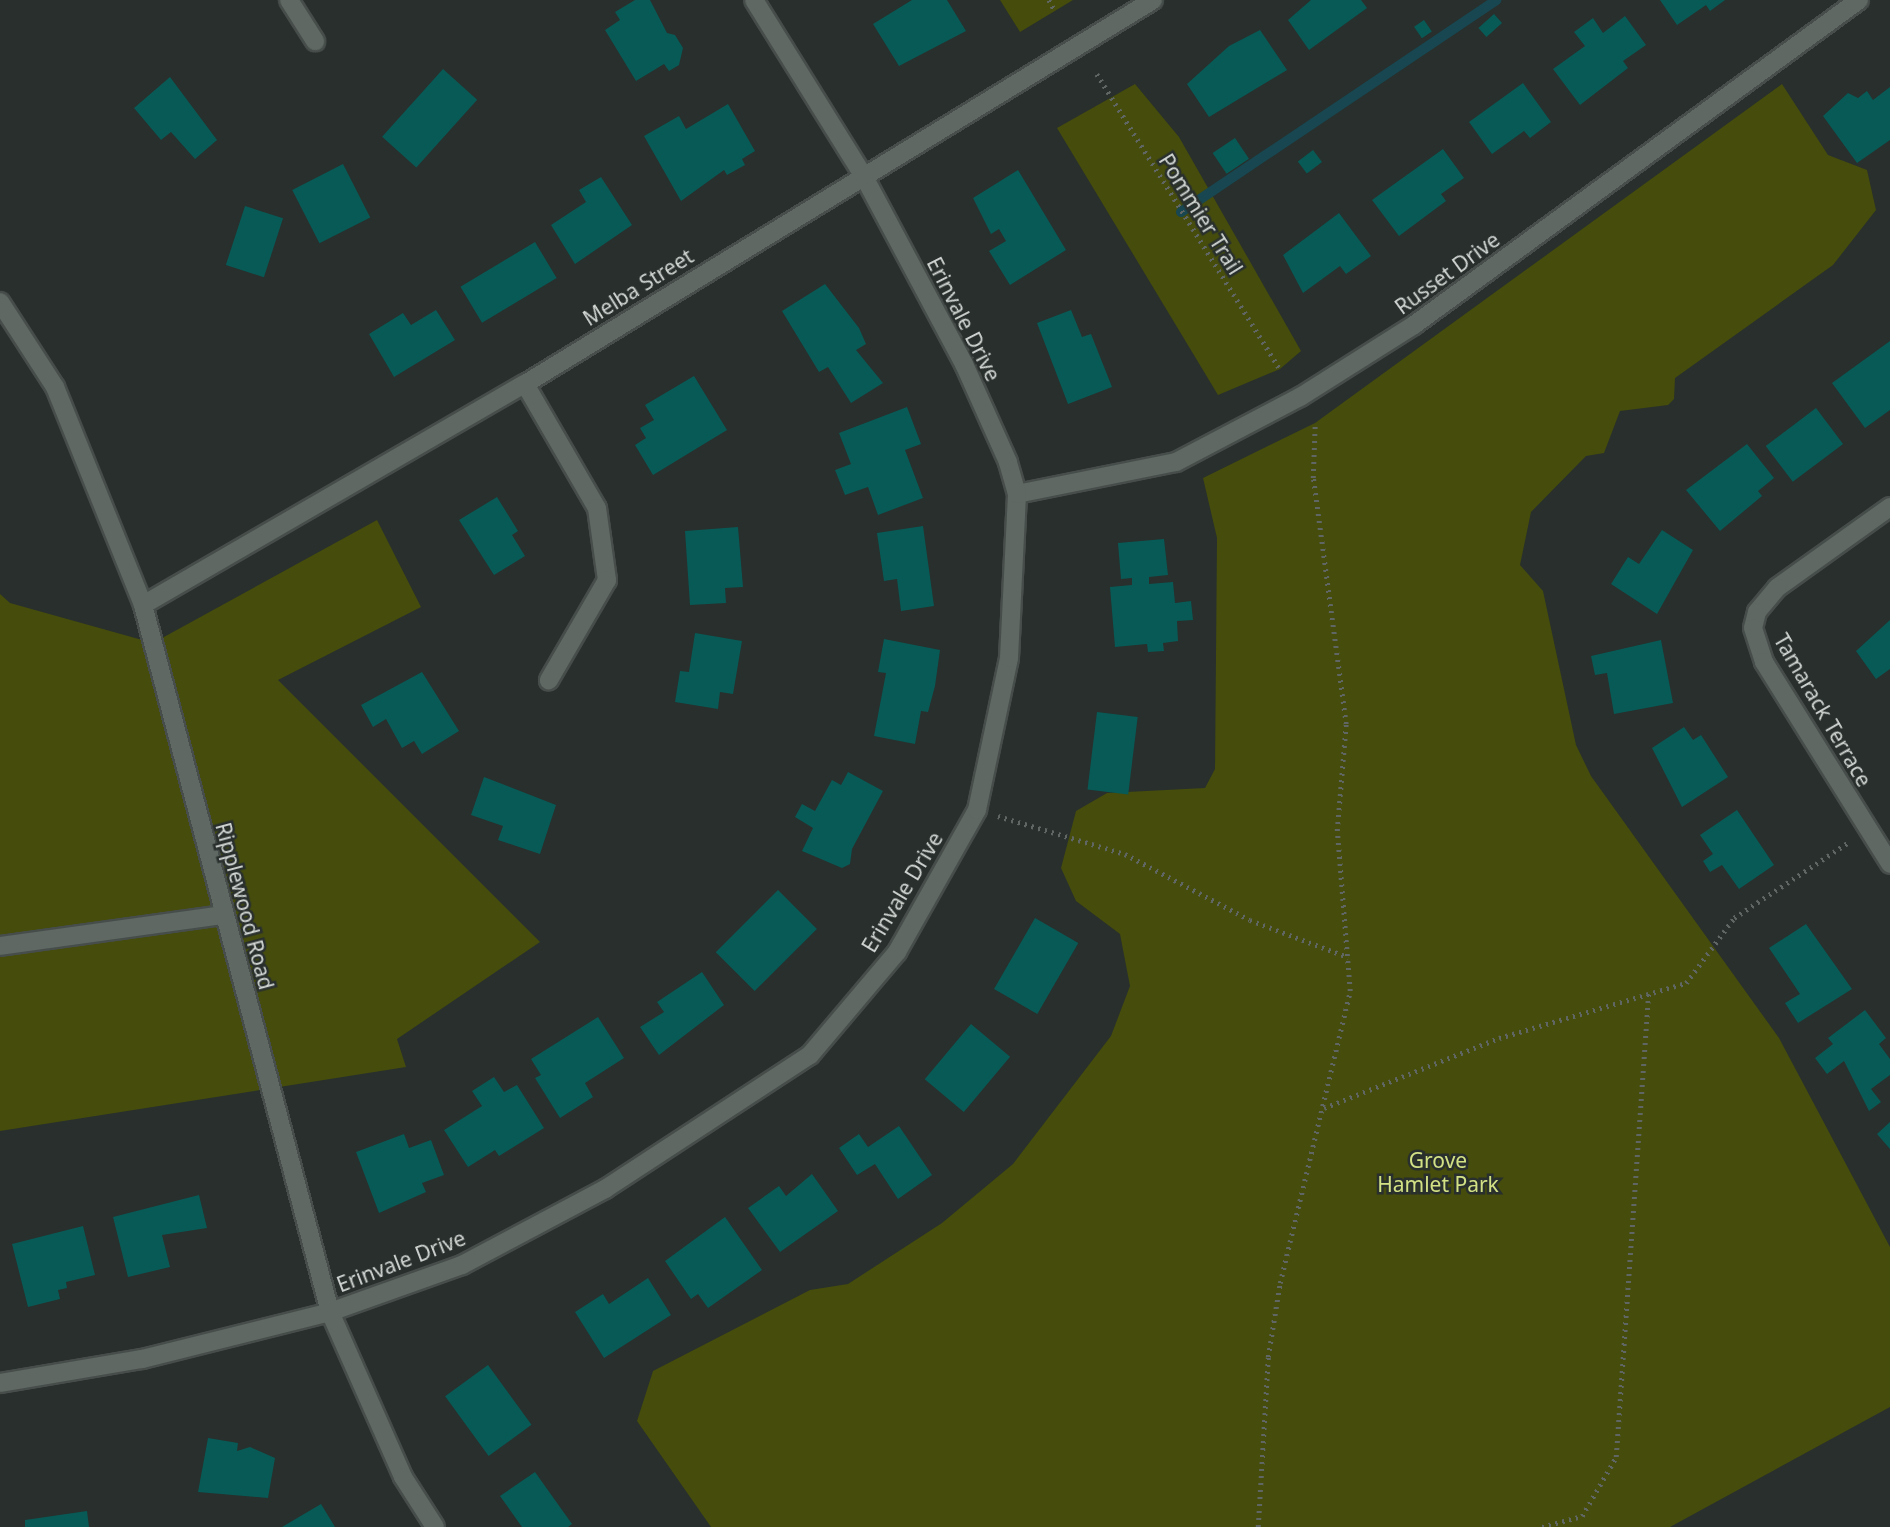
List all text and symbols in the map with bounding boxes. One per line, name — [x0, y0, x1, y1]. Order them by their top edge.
street label: Pommier Trail — [1154, 149, 1248, 279]
street label: Russet Drive — [1390, 227, 1504, 319]
street label: Melba Street — [578, 243, 698, 331]
street label: Erinvale Drive — [922, 253, 1006, 385]
street label: Tamarack Terrace — [1769, 629, 1877, 791]
street label: Ripplewood Road — [211, 820, 279, 992]
street label: Erinvale Drive — [856, 827, 948, 957]
park label: Grove Hamlet Park — [1377, 1147, 1499, 1197]
street label: Erinvale Drive — [333, 1225, 469, 1297]

